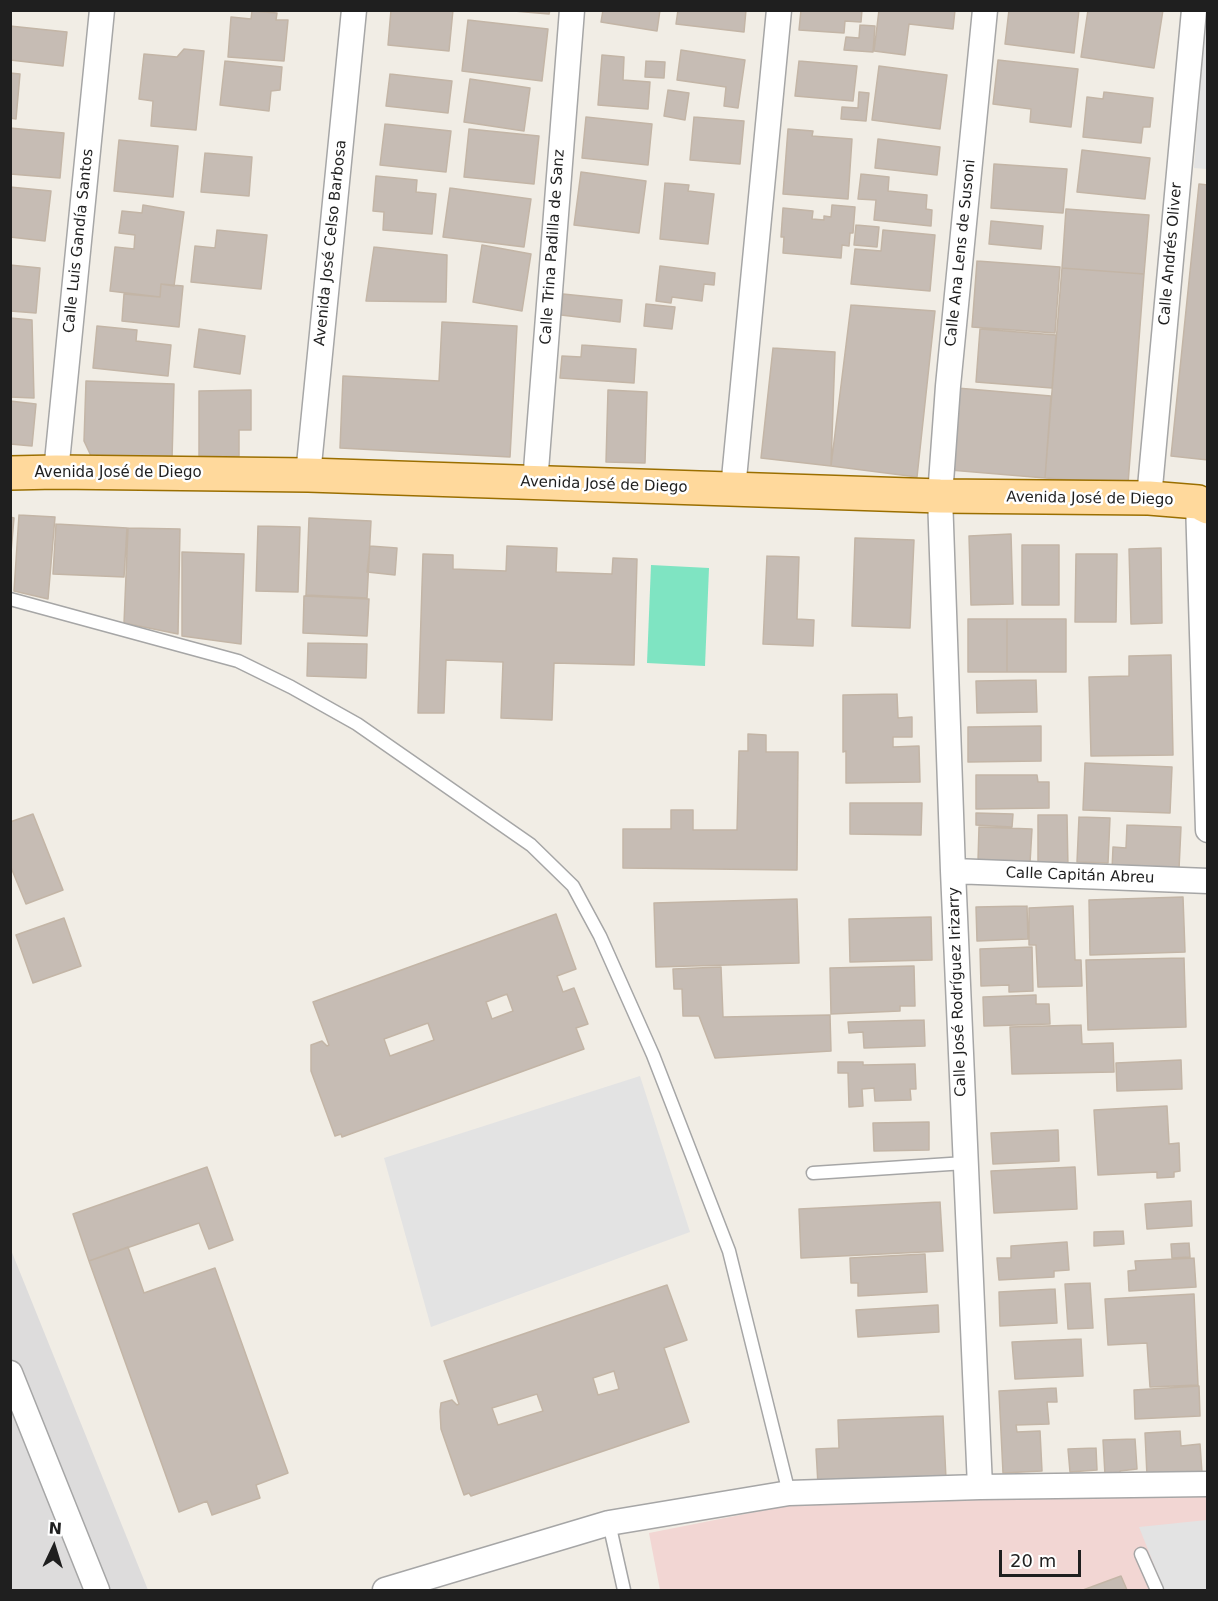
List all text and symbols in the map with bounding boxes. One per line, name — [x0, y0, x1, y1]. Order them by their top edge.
street label: Avenida José Celso Barbosa — [311, 139, 351, 347]
street label: Calle Luis Gandía Santos — [60, 148, 98, 334]
street label: Calle Trina Padilla de Sanz — [537, 149, 569, 345]
street label: Calle Ana Lens de Susoni — [942, 158, 980, 348]
street label: Calle Andrés Oliver — [1156, 182, 1186, 326]
street label: Avenida José de Diego — [34, 464, 202, 482]
street label: Avenida José de Diego — [520, 473, 688, 497]
street label: Avenida José de Diego — [1006, 489, 1174, 509]
street label: Calle Capitán Abreu — [1005, 864, 1155, 888]
street label: Calle José Rodríguez Irizarry — [945, 887, 971, 1097]
north arrow — [24, 1517, 84, 1577]
text: N — [48, 1519, 63, 1538]
scale bar — [1002, 1538, 1084, 1576]
text: 20 m — [1010, 1550, 1056, 1571]

